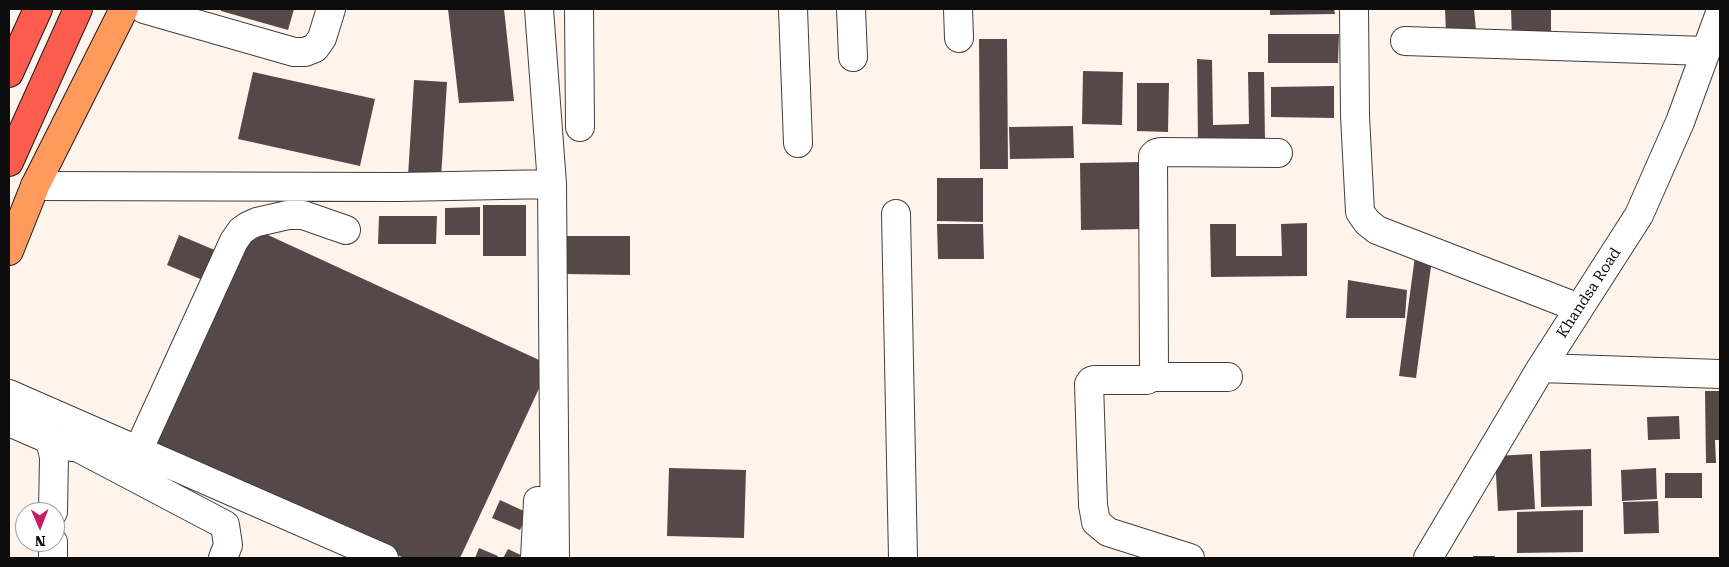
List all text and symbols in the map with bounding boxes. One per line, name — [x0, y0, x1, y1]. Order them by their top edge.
street label: Khandsa Road — [1553, 245, 1625, 341]
north arrow — [15, 502, 65, 552]
text: N — [35, 533, 46, 549]

